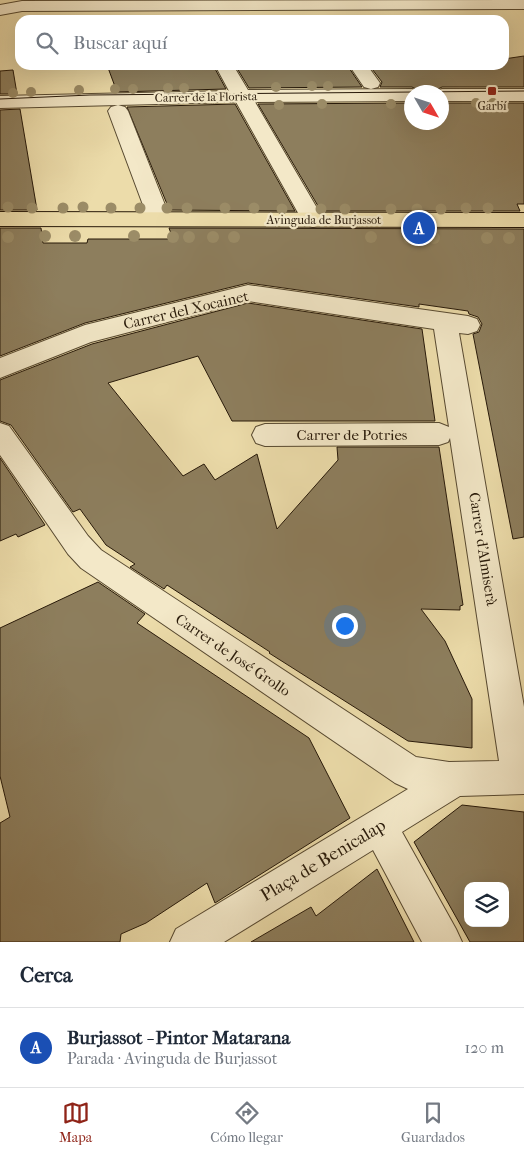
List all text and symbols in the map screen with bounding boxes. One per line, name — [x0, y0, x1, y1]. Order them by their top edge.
search box — [15, 15, 509, 70]
icon: search — [33, 29, 61, 57]
text: Buscar aquí — [73, 32, 167, 54]
north arrow — [404, 85, 449, 130]
marker: Garbí — [486, 85, 498, 97]
street label: Carrer de la Florista — [155, 89, 258, 105]
place label: Garbí — [478, 99, 507, 113]
pin: A — [403, 209, 435, 247]
street label: Avinguda de Burjassot — [266, 213, 382, 227]
street label: Carrer del Xocainet — [122, 287, 251, 333]
street label: Carrer de Potries — [297, 426, 408, 444]
street label: Carrer d'Almiserà — [465, 491, 501, 608]
street label: Carrer de José Grollo — [172, 610, 294, 700]
your location — [332, 613, 358, 639]
street label: Plaça de Benicalap — [257, 815, 390, 906]
map controls — [464, 882, 509, 927]
button: layers — [464, 882, 509, 927]
text: Cerca — [20, 963, 72, 987]
text: Burjassot - Pintor Matarana — [67, 1027, 290, 1049]
text: A — [31, 1038, 41, 1057]
text: 120 m — [465, 1038, 504, 1057]
text: Parada · Avinguda de Burjassot — [67, 1049, 277, 1068]
tab: Mapa — [59, 1099, 92, 1146]
tab: Cómo llegar — [210, 1099, 283, 1146]
tab: Guardados — [401, 1099, 465, 1146]

